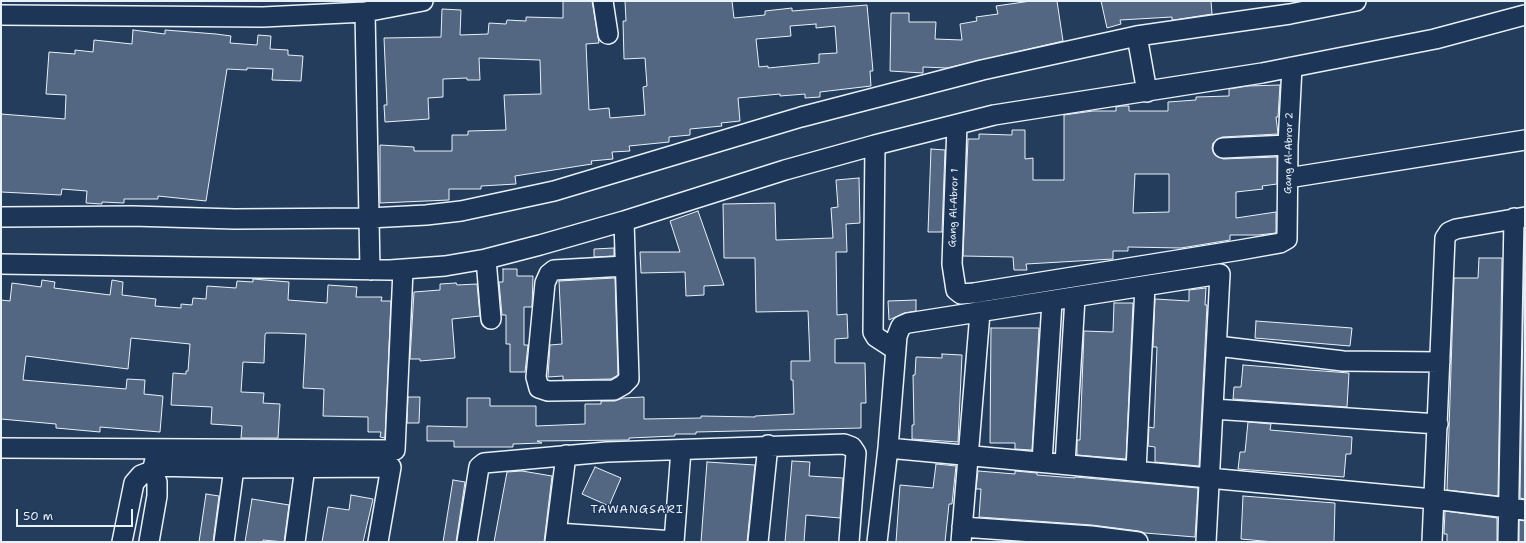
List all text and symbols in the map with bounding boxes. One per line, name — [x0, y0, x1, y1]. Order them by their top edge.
street label: Gang Al-Abror 2 — [1282, 112, 1296, 194]
street label: Gang Al-Abror 1 — [947, 168, 961, 248]
scale bar — [18, 501, 135, 527]
district label: TAWANGSARI — [591, 503, 683, 517]
text: 50 m — [23, 508, 53, 524]

